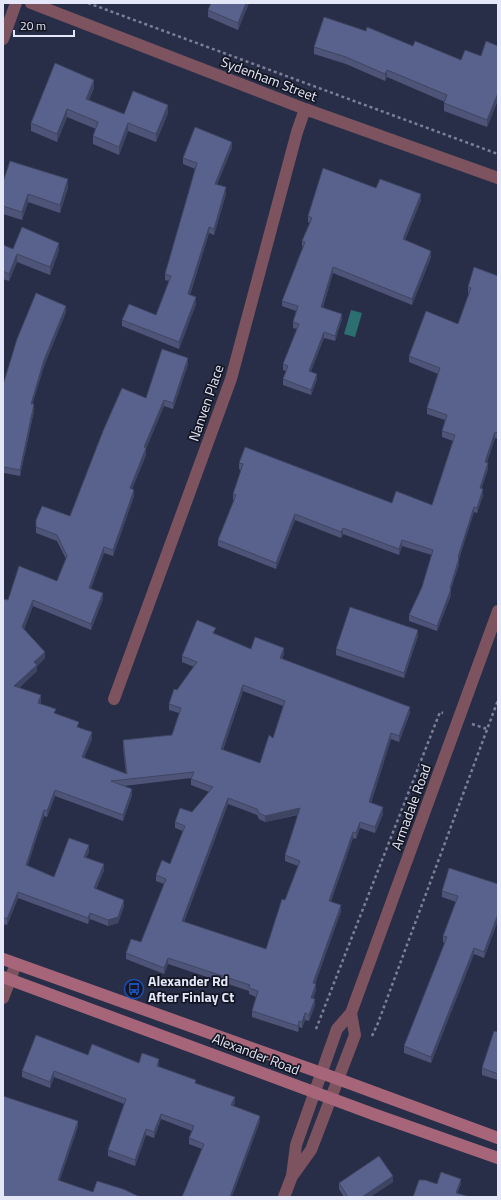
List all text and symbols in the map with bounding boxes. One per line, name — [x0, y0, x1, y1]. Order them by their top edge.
scale bar — [14, 12, 74, 38]
text: 20 m — [20, 16, 46, 35]
street label: Sydenham Street — [218, 51, 320, 107]
street label: Nanven Place — [183, 362, 228, 444]
street label: Armadale Road — [385, 761, 436, 853]
place label: Alexander Rd After Finlay Ct — [148, 970, 234, 1007]
bus stop icon: Alexander Rd After Finlay Ct — [123, 978, 145, 1000]
street label: Alexander Road — [209, 1027, 303, 1080]

